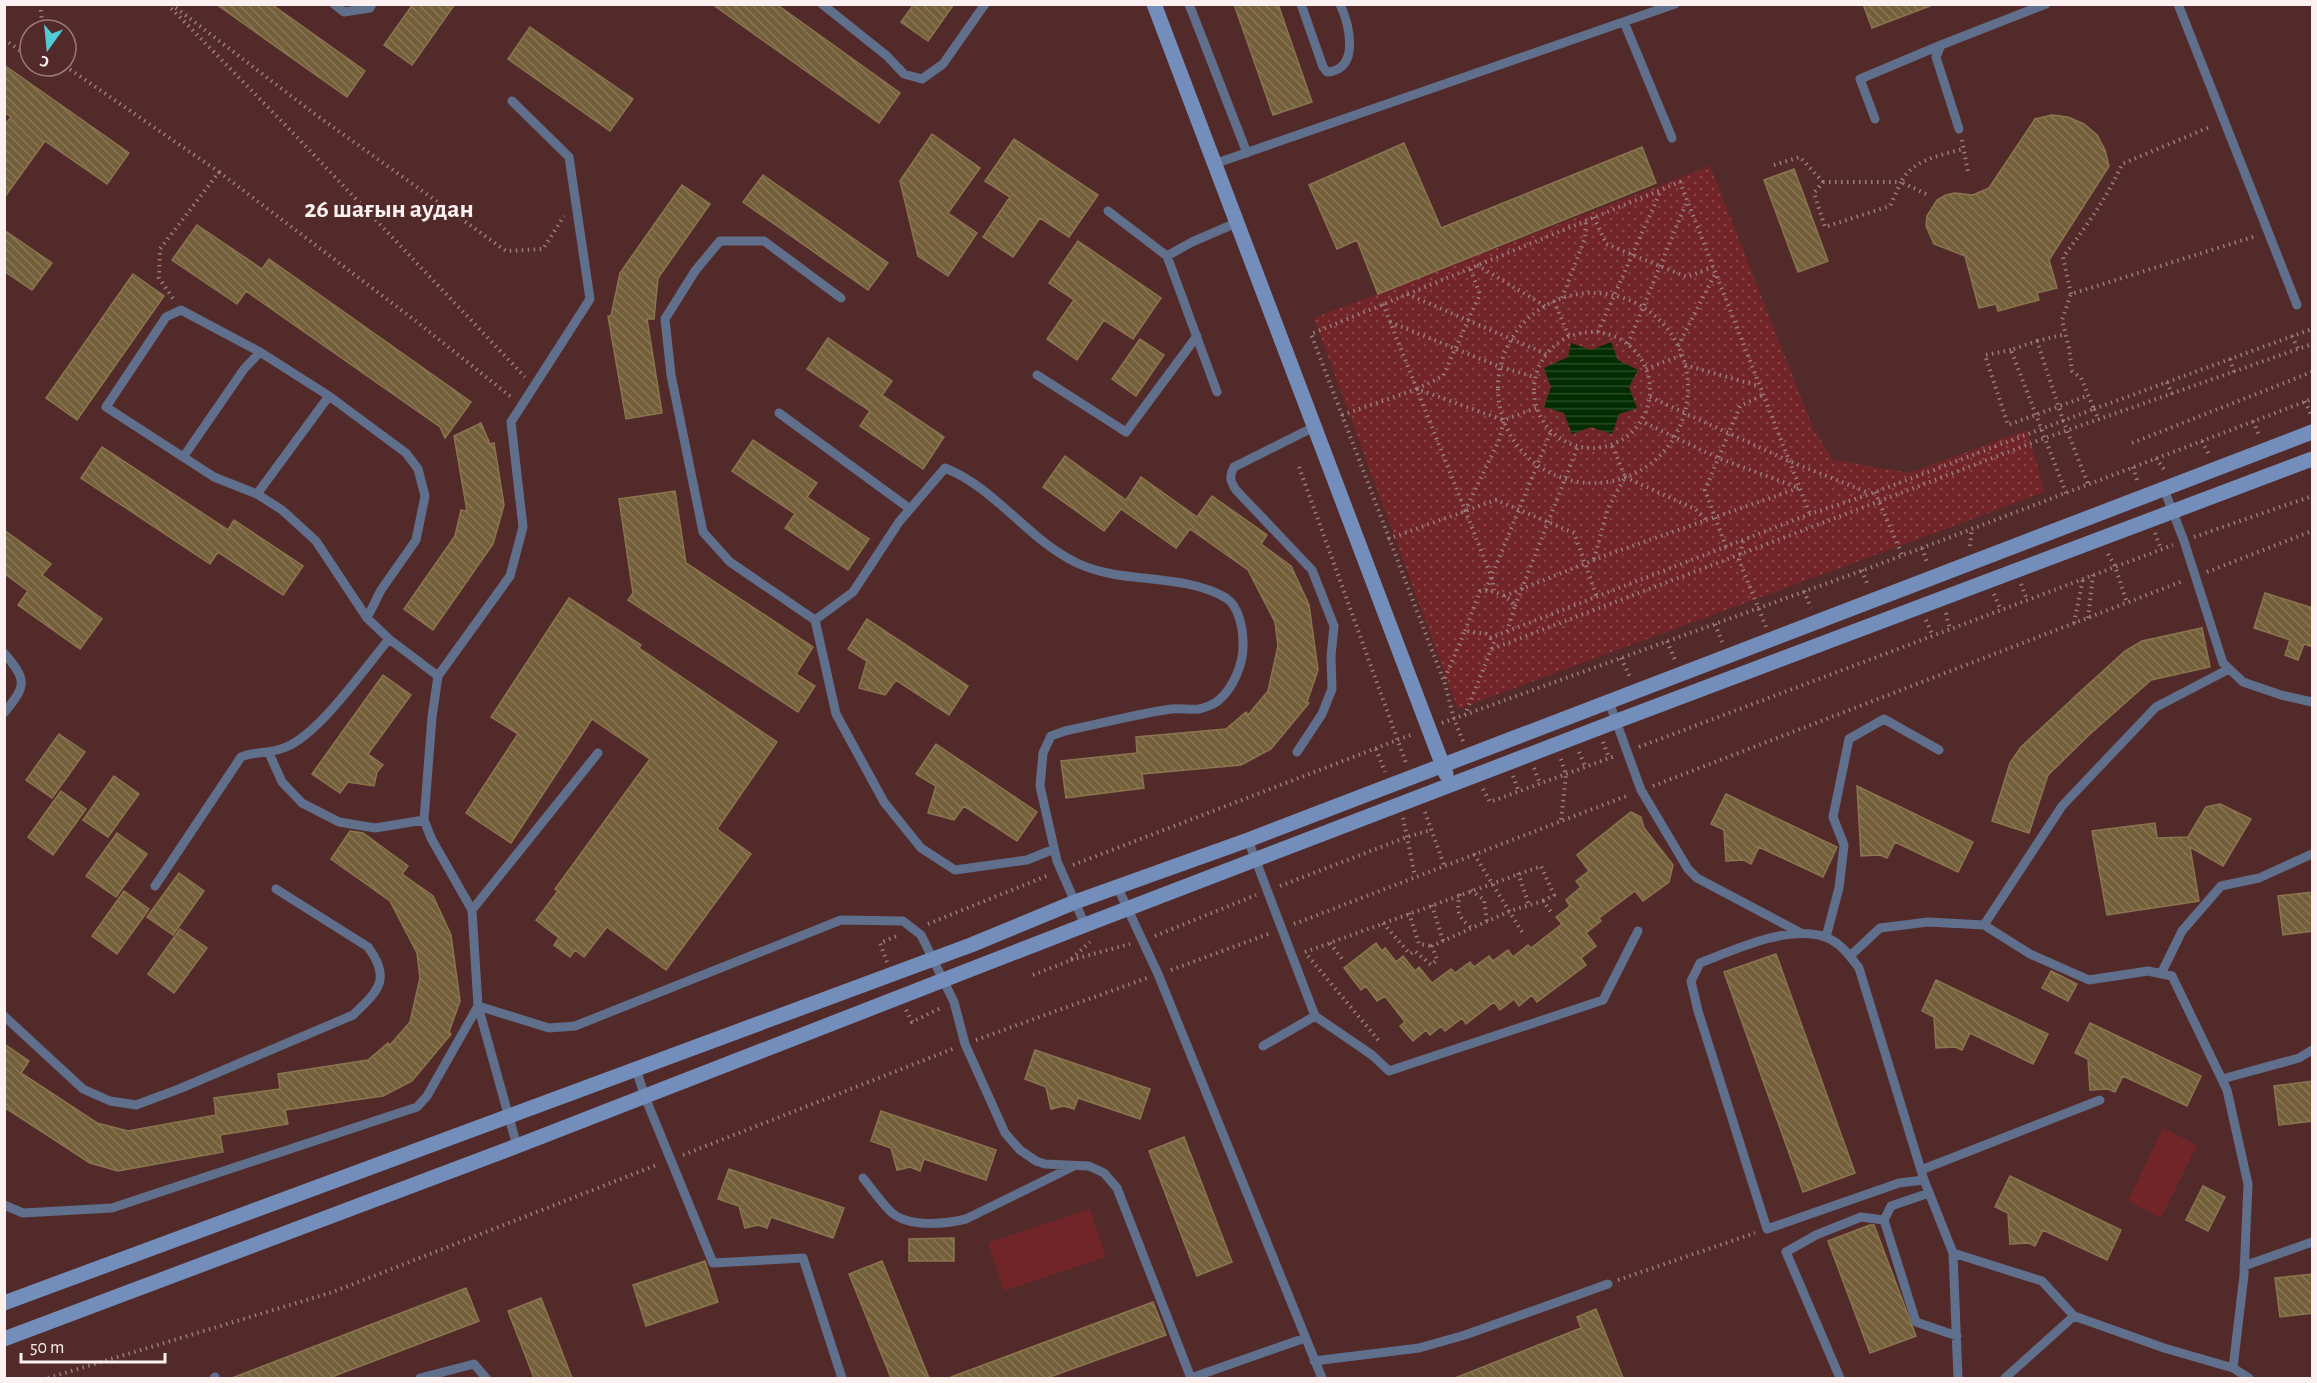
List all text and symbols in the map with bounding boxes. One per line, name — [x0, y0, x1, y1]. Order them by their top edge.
north arrow — [18, 18, 78, 78]
text: С — [38, 53, 51, 70]
district label: 26 шағын аудан — [304, 196, 474, 222]
scale bar — [21, 1326, 165, 1364]
text: 50 m — [30, 1339, 64, 1357]

